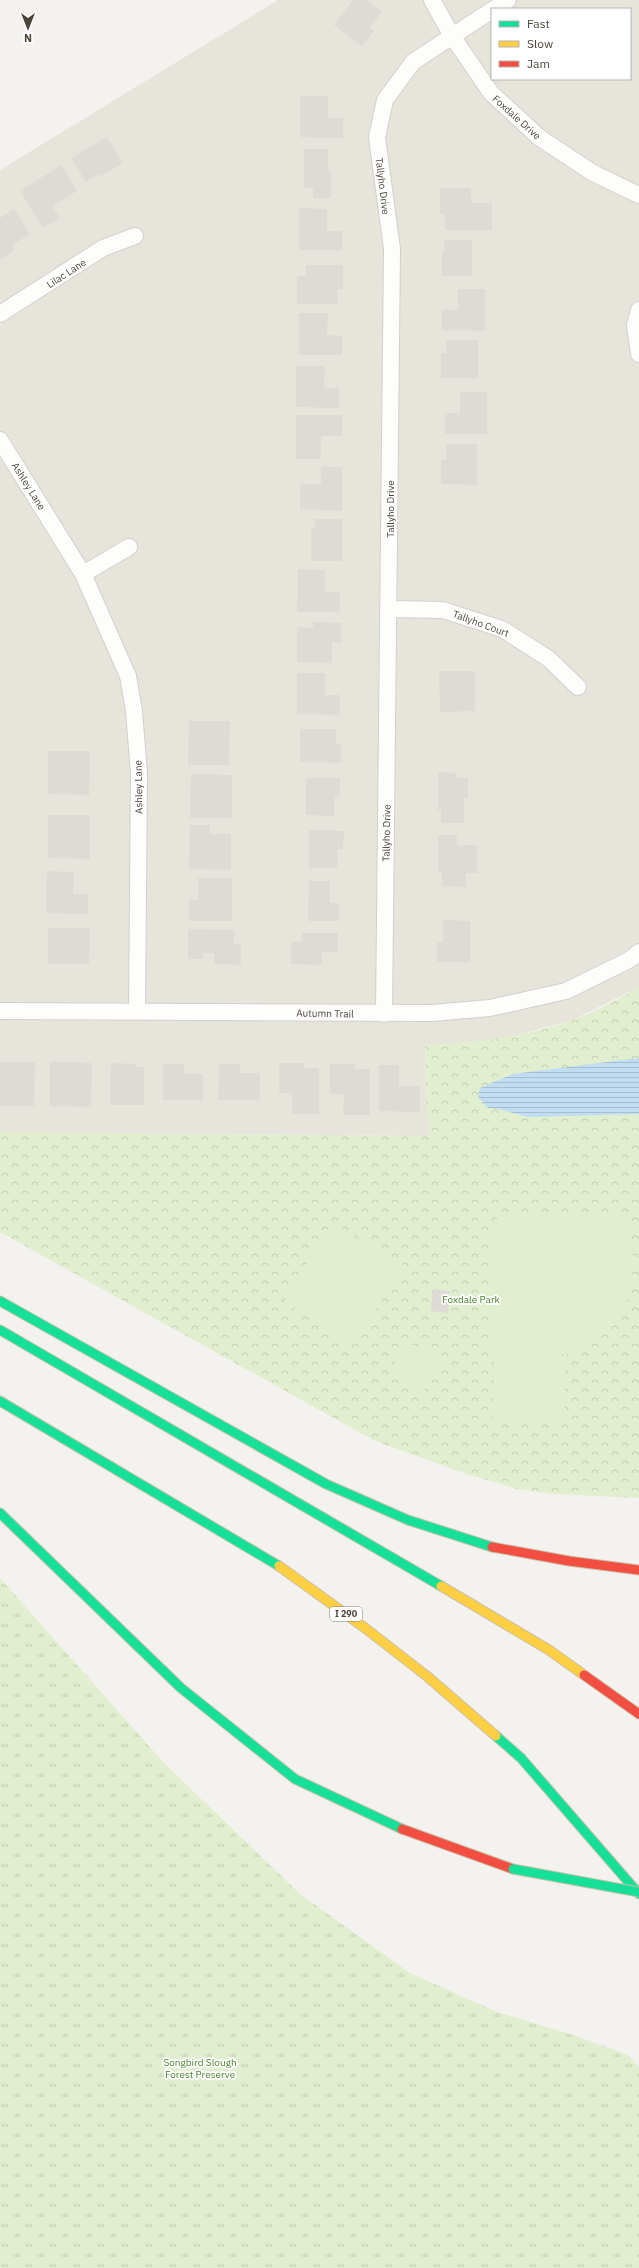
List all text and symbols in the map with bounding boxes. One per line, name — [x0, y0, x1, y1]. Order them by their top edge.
north arrow — [8, 8, 48, 48]
legend — [491, 8, 631, 80]
text: Fast — [527, 16, 550, 31]
text: N — [24, 31, 32, 45]
text: Slow — [527, 36, 553, 51]
text: Jam — [527, 56, 550, 71]
street label: Foxdale Drive — [490, 92, 544, 143]
street label: Tallyho Drive — [373, 157, 393, 216]
street label: Lilac Lane — [44, 256, 89, 291]
street label: Ashley Lane — [9, 460, 49, 513]
street label: Tallyho Drive — [384, 480, 397, 538]
street label: Tallyho Court — [451, 607, 511, 640]
street label: Ashley Lane — [132, 759, 145, 814]
street label: Tallyho Drive — [379, 804, 394, 862]
street label: Autumn Trail — [296, 1006, 354, 1021]
park label: Foxdale Park — [442, 1293, 501, 1306]
road number: I 290 — [330, 1607, 362, 1621]
park label: Songbird Slough Forest Preserve — [163, 2056, 237, 2081]

